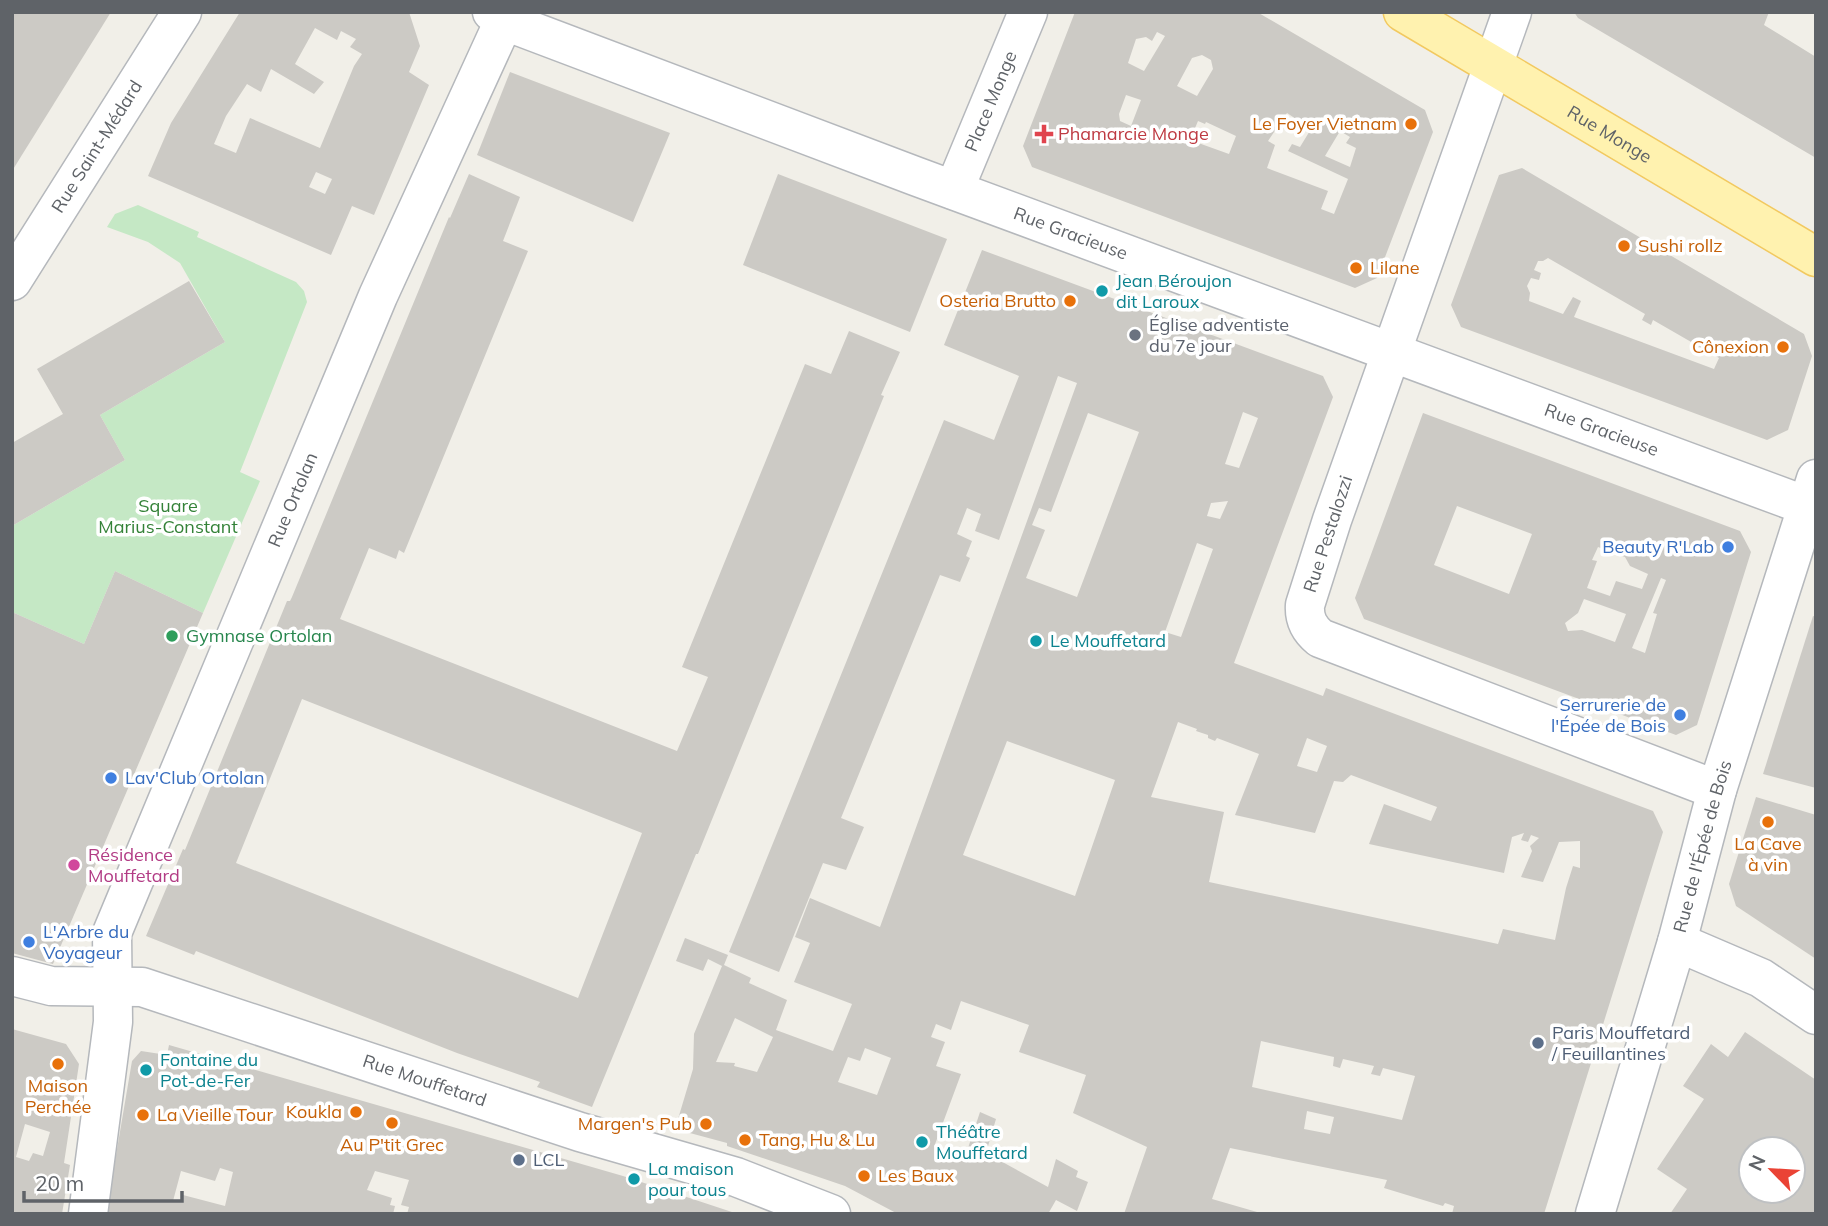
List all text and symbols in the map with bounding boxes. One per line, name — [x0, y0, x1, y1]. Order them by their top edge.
street label: Place Monge — [959, 47, 1022, 155]
street label: Rue Saint-Médard — [46, 76, 147, 217]
street label: Rue Monge — [1563, 100, 1656, 168]
place label: Le Foyer Vietnam — [1252, 112, 1397, 135]
marker: Le Foyer Vietnam — [1403, 116, 1419, 132]
place label: Phamarcie Monge — [1058, 122, 1209, 145]
marker: Phamarcie Monge — [1036, 126, 1052, 142]
street label: Rue Gracieuse — [1011, 201, 1131, 265]
place label: Sushi rollz — [1638, 234, 1723, 257]
marker: Sushi rollz — [1616, 238, 1632, 254]
place label: Lilane — [1370, 256, 1420, 279]
marker: Lilane — [1348, 260, 1364, 276]
place label: Jean Béroujon dit Laroux — [1116, 269, 1232, 313]
marker: Jean Béroujon dit Laroux — [1094, 283, 1110, 299]
place label: Osteria Brutto — [939, 289, 1056, 312]
marker: Osteria Brutto — [1062, 293, 1078, 309]
place label: Église adventiste du 7e jour — [1149, 313, 1289, 357]
marker: Église adventiste du 7e jour — [1127, 327, 1143, 343]
place label: Cônexion — [1692, 335, 1769, 358]
marker: Cônexion — [1775, 339, 1791, 355]
street label: Rue Gracieuse — [1541, 398, 1662, 461]
street label: Rue Ortolan — [262, 449, 322, 550]
street label: Rue Pestalozzi — [1298, 472, 1357, 595]
park label: Square Marius-Constant — [98, 494, 238, 538]
place label: Beauty R'Lab — [1602, 535, 1714, 558]
marker: Beauty R'Lab — [1720, 539, 1736, 555]
place label: Gymnase Ortolan — [186, 624, 332, 647]
marker: Gymnase Ortolan — [164, 628, 180, 644]
place label: Le Mouffetard — [1050, 629, 1166, 652]
marker: Le Mouffetard — [1028, 633, 1044, 649]
place label: Serrurerie de l'Épée de Bois — [1551, 693, 1666, 737]
marker: Serrurerie de l'Épée de Bois — [1672, 707, 1688, 723]
street label: Rue de l'Épée de Bois — [1668, 757, 1737, 935]
place label: Lav'Club Ortolan — [125, 766, 265, 789]
marker: Lav'Club Ortolan — [103, 770, 119, 786]
marker: La Cave à vin — [1760, 814, 1776, 830]
place label: La Cave à vin — [1734, 832, 1802, 876]
place label: Résidence Mouffetard — [88, 843, 180, 887]
marker: Résidence Mouffetard — [66, 857, 82, 873]
place label: L'Arbre du Voyageur — [43, 920, 129, 964]
marker: L'Arbre du Voyageur — [21, 934, 37, 950]
place label: Paris Mouffetard / Feuillantines — [1551, 1021, 1690, 1065]
marker: Paris Mouffetard / Feuillantines — [1530, 1035, 1546, 1051]
place label: Fontaine du Pot-de-Fer — [160, 1048, 258, 1092]
street label: Rue Mouffetard — [360, 1049, 490, 1111]
marker: Maison Perchée — [50, 1056, 66, 1072]
marker: Fontaine du Pot-de-Fer — [138, 1062, 154, 1078]
place label: Maison Perchée — [25, 1074, 91, 1118]
place label: Koukla — [286, 1100, 342, 1123]
place label: La Vieille Tour — [157, 1103, 273, 1126]
marker: Koukla — [348, 1104, 364, 1120]
marker: La Vieille Tour — [135, 1107, 151, 1123]
place label: Margen's Pub — [578, 1112, 692, 1135]
marker: Au P'tit Grec — [384, 1115, 400, 1131]
marker: Margen's Pub — [698, 1116, 714, 1132]
place label: Théâtre Mouffetard — [936, 1120, 1028, 1164]
place label: Tang, Hu & Lu — [759, 1128, 875, 1151]
marker: Tang, Hu & Lu — [737, 1132, 753, 1148]
place label: Au P'tit Grec — [340, 1133, 444, 1156]
marker: Théâtre Mouffetard — [914, 1134, 930, 1150]
north arrow — [1737, 1135, 1807, 1205]
place label: LCL — [533, 1148, 564, 1171]
text: N — [1743, 1151, 1771, 1174]
marker: LCL — [511, 1152, 527, 1168]
place label: La maison pour tous — [648, 1157, 734, 1201]
scale bar — [24, 1160, 182, 1204]
place label: Les Baux — [878, 1164, 955, 1187]
marker: Les Baux — [856, 1168, 872, 1184]
text: 20 m — [35, 1170, 84, 1196]
marker: La maison pour tous — [626, 1171, 642, 1187]

